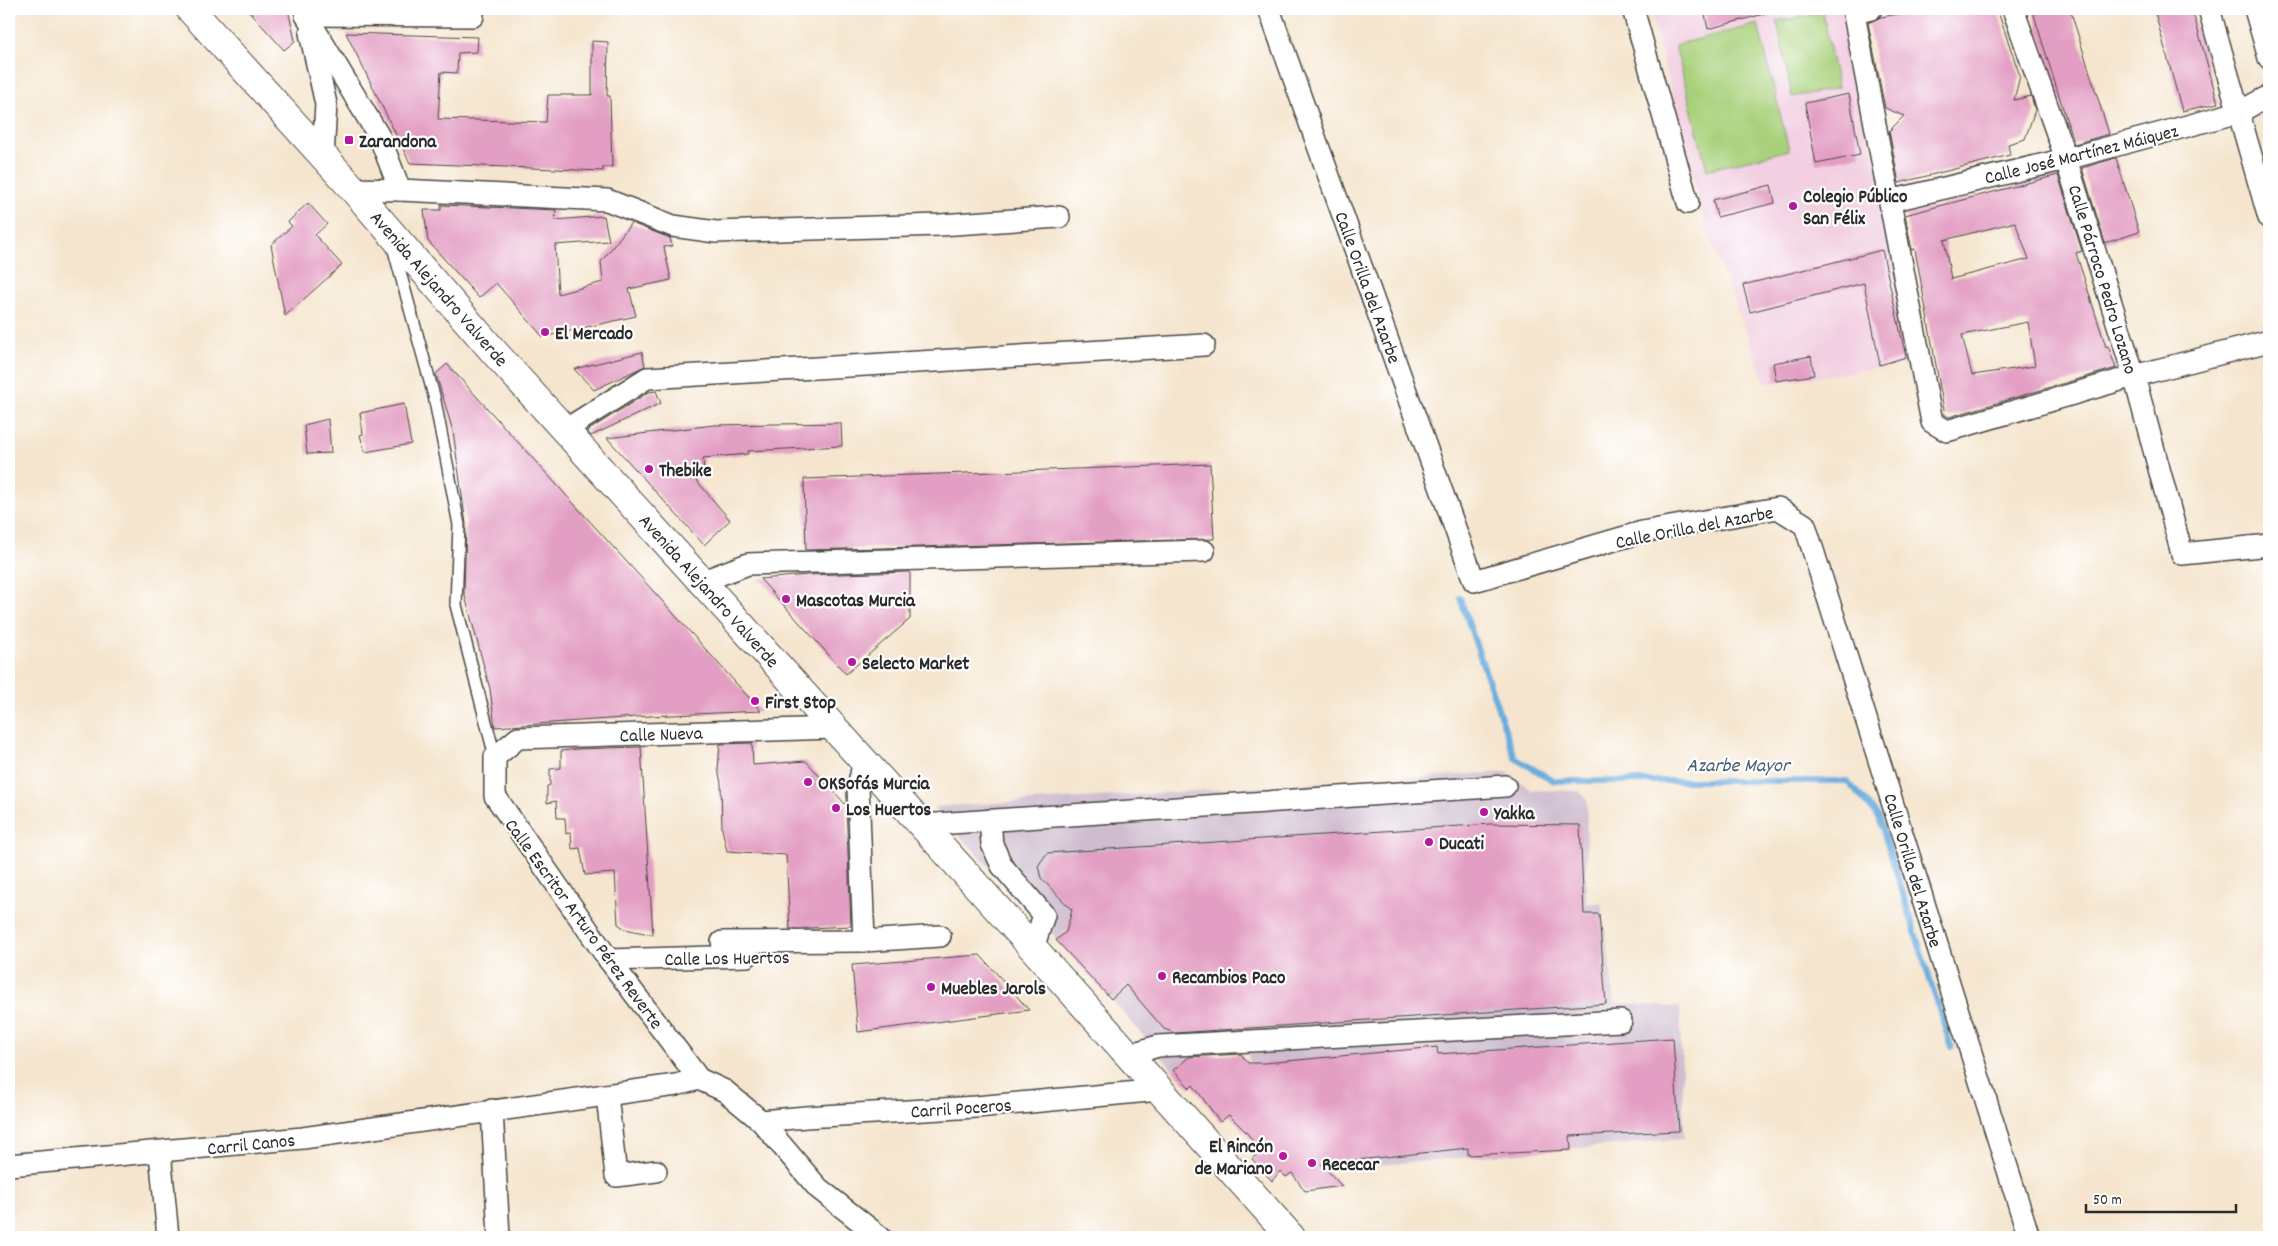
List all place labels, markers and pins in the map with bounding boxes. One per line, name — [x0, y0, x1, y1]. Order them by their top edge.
place label: Zarandona — [359, 130, 437, 157]
marker: Zarandona — [343, 134, 355, 146]
place label: Colegio Público San Félix — [1803, 185, 1908, 234]
marker: Colegio Público San Félix — [1787, 200, 1799, 212]
place label: El Mercado — [555, 322, 634, 349]
marker: El Mercado — [539, 326, 551, 338]
place label: Thebike — [659, 459, 712, 486]
marker: Thebike — [643, 463, 655, 475]
place label: Mascotas Murcia — [796, 589, 916, 616]
marker: Mascotas Murcia — [780, 593, 792, 605]
place label: Selecto Market — [862, 652, 969, 679]
marker: Selecto Market — [846, 656, 858, 668]
place label: First Stop — [765, 691, 836, 718]
marker: First Stop — [749, 695, 761, 707]
place label: OKSofás Murcia — [818, 772, 931, 799]
marker: OKSofás Murcia — [802, 776, 814, 788]
place label: Los Huertos — [846, 798, 931, 825]
marker: Los Huertos — [830, 802, 842, 814]
place label: Yakka — [1493, 802, 1535, 829]
marker: Yakka — [1478, 806, 1490, 818]
place label: Ducati — [1439, 832, 1485, 859]
marker: Ducati — [1423, 836, 1435, 848]
place label: Recambios Paco — [1172, 966, 1286, 993]
marker: Recambios Paco — [1156, 970, 1168, 982]
place label: Muebles Jarols — [941, 977, 1046, 1004]
marker: Muebles Jarols — [925, 981, 937, 993]
place label: El Rincón de Mariano — [1195, 1135, 1274, 1184]
marker: El Rincón de Mariano — [1277, 1150, 1289, 1162]
place label: Rececar — [1322, 1153, 1380, 1180]
marker: Rececar — [1306, 1157, 1318, 1169]

